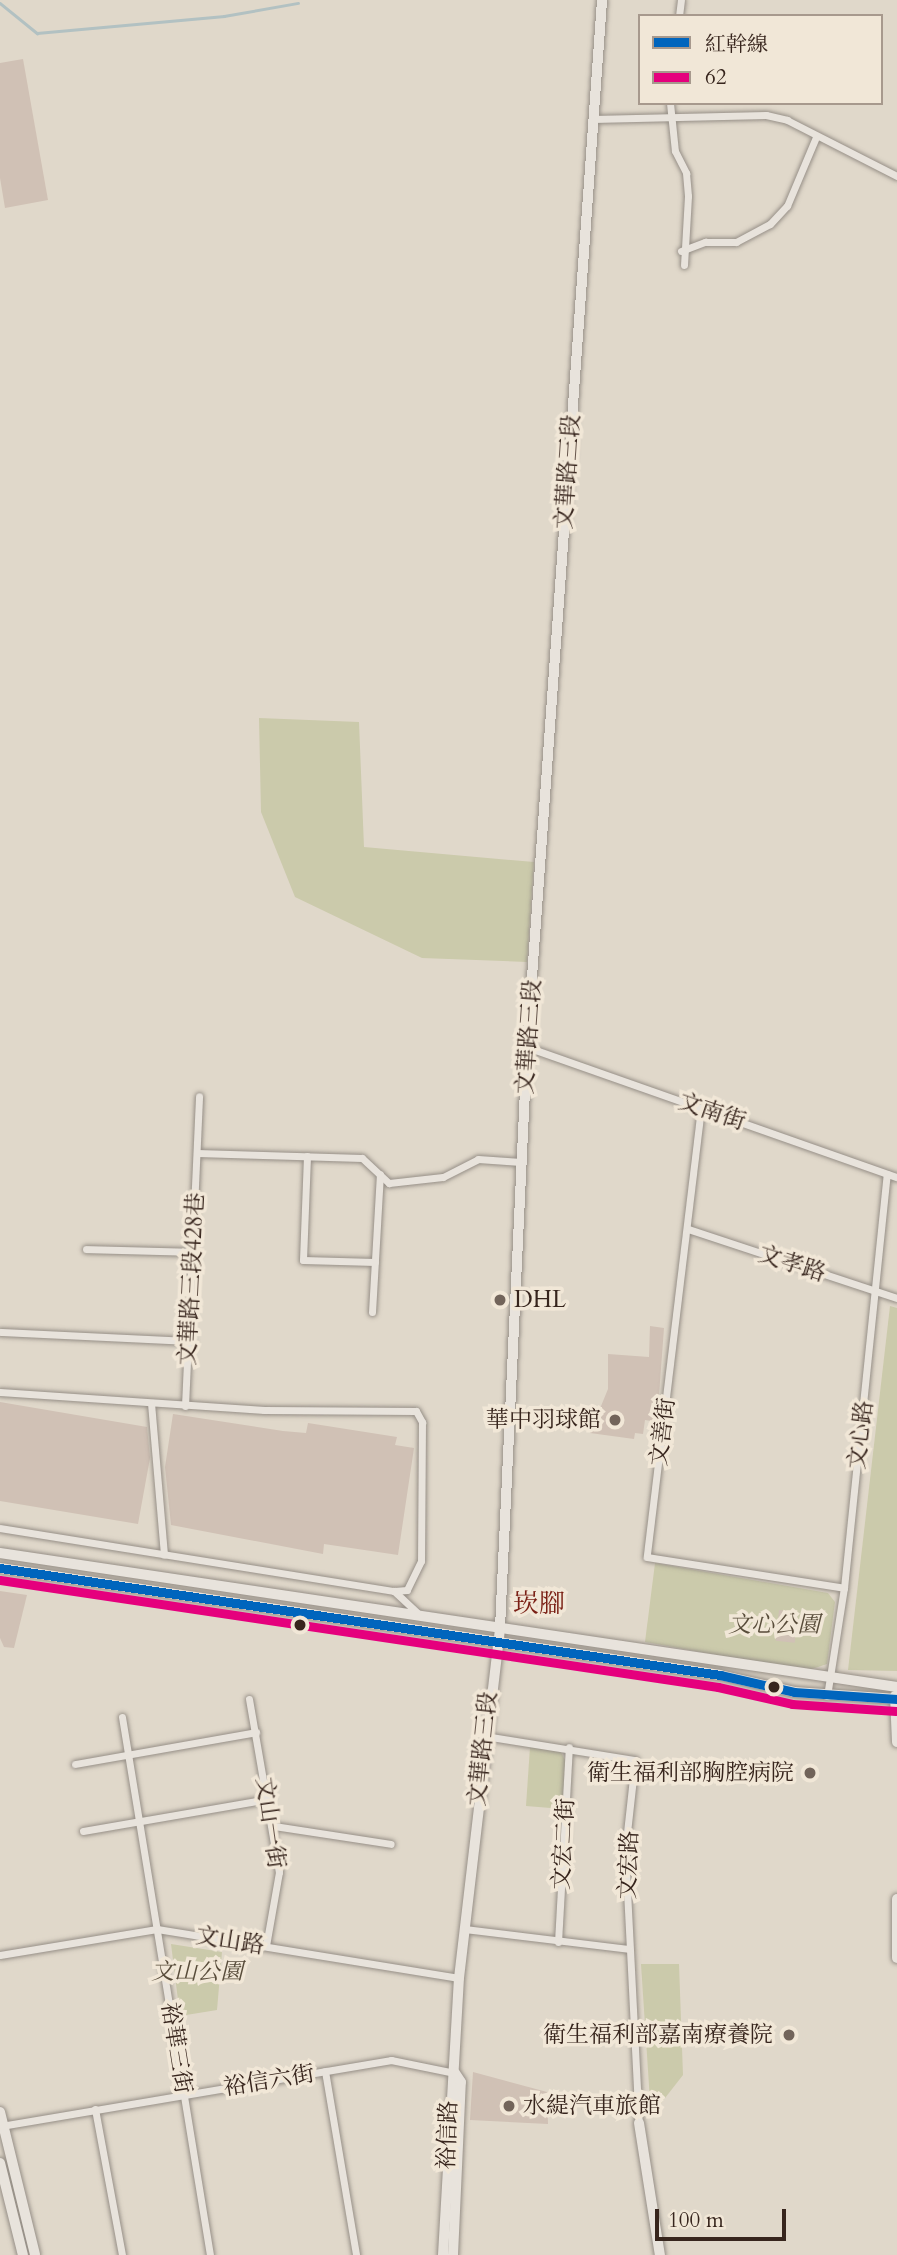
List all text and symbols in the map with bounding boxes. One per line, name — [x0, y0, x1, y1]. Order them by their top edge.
legend — [638, 14, 883, 105]
text: 紅幹線 — [705, 30, 768, 59]
text: 62 — [705, 63, 727, 92]
street label: 文華路三段 — [550, 414, 586, 530]
street label: 文華路三段 — [511, 979, 547, 1095]
street label: 文南街 — [675, 1088, 749, 1136]
street label: 文華路三段428巷 — [174, 1192, 210, 1366]
street label: 文孝路 — [755, 1240, 829, 1288]
place label: DHL — [514, 1286, 566, 1314]
marker: DHL — [492, 1292, 508, 1308]
street label: 文善街 — [645, 1396, 681, 1468]
street label: 文心路 — [843, 1399, 879, 1471]
place label: 華中羽球館 — [486, 1406, 601, 1434]
marker: 華中羽球館 — [607, 1412, 623, 1428]
district label: 崁腳 — [513, 1588, 565, 1620]
park label: 文心公園 — [728, 1611, 820, 1639]
unlabelled marker — [293, 1618, 307, 1632]
unlabelled marker — [767, 1680, 781, 1694]
street label: 文華路三段 — [463, 1690, 503, 1808]
place label: 衛生福利部胸腔病院 — [587, 1759, 794, 1787]
marker: 衛生福利部胸腔病院 — [800, 1763, 820, 1783]
street label: 文山一街 — [250, 1776, 290, 1870]
street label: 文宏二街 — [548, 1797, 580, 1891]
street label: 文宏路 — [614, 1830, 644, 1900]
street label: 文山路 — [194, 1922, 266, 1960]
park label: 文山公園 — [151, 1958, 243, 1986]
street label: 裕華三街 — [155, 2000, 197, 2096]
place label: 衛生福利部嘉南療養院 — [543, 2021, 773, 2049]
marker: 衛生福利部嘉南療養院 — [779, 2025, 799, 2045]
street label: 裕信六街 — [221, 2060, 317, 2102]
place label: 水緹汽車旅館 — [523, 2092, 661, 2120]
marker: 水緹汽車旅館 — [501, 2098, 517, 2114]
street label: 裕信路 — [433, 2100, 463, 2170]
scale bar — [659, 2196, 790, 2240]
text: 100 m — [668, 2206, 724, 2235]

